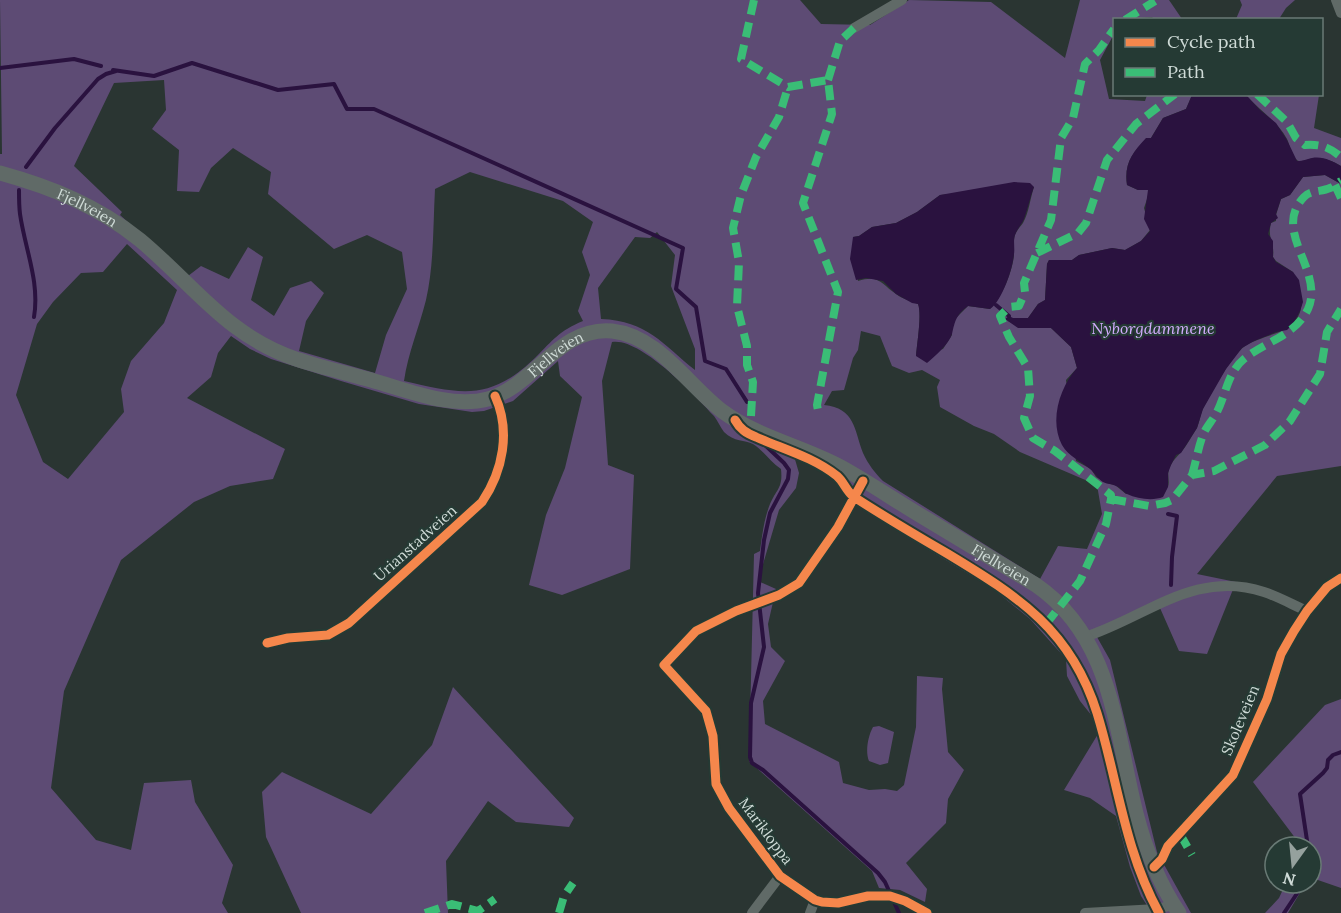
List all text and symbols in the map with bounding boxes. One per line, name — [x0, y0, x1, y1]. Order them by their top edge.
legend — [1113, 18, 1323, 96]
text: Cycle path — [1167, 30, 1256, 53]
text: Path — [1167, 60, 1205, 83]
street label: Fjellveien — [54, 184, 121, 231]
water label: Nyborgdammene — [1091, 318, 1215, 338]
street label: Fjellveien — [523, 327, 586, 381]
street label: Urianstadveien — [370, 501, 460, 585]
street label: Fjellveien — [969, 539, 1035, 589]
street label: Skoleveien — [1217, 682, 1263, 758]
street label: Marikloppa — [735, 794, 797, 868]
north arrow — [1263, 835, 1323, 895]
text: N — [1281, 868, 1298, 891]

